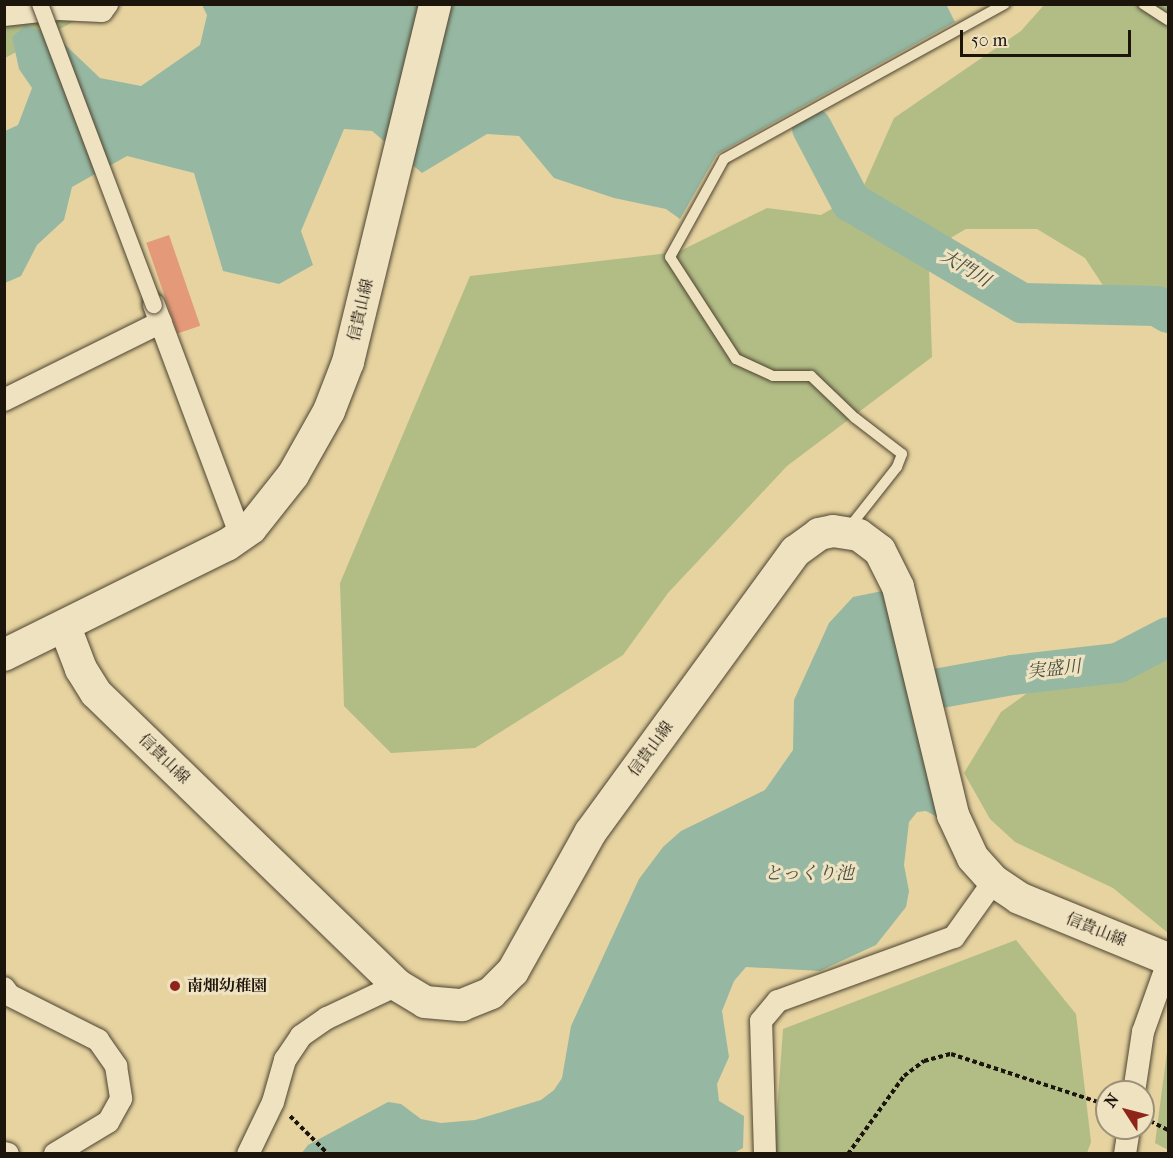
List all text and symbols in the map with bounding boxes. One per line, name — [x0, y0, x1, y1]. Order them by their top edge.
scale bar — [963, 18, 1134, 56]
text: 50 m — [971, 30, 1007, 51]
water label: 大門川 — [936, 246, 994, 292]
street label: 信貴山線 — [344, 277, 378, 343]
water label: 実盛川 — [1026, 656, 1082, 684]
street label: 信貴山線 — [624, 717, 678, 781]
street label: 信貴山線 — [134, 730, 194, 788]
water label: とっくり池 — [764, 863, 854, 885]
street label: 信貴山線 — [1063, 909, 1129, 951]
place label: 南畑幼稚園 — [187, 976, 267, 996]
marker: 南畑幼稚園 — [168, 979, 182, 993]
north arrow — [1095, 1080, 1155, 1140]
text: N — [1100, 1090, 1123, 1111]

